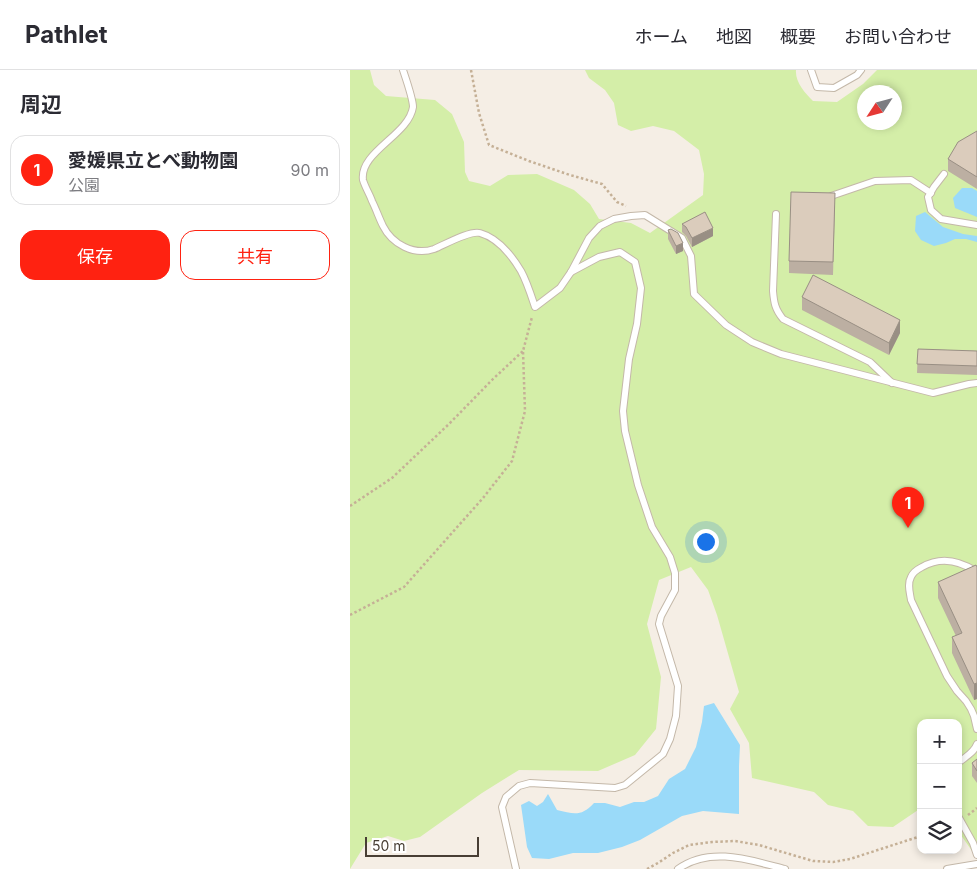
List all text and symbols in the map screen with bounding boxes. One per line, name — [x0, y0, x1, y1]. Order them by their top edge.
text: Pathlet — [25, 20, 108, 49]
text: ホーム — [635, 26, 688, 47]
text: 地図 — [716, 26, 752, 47]
text: 概要 — [780, 26, 816, 47]
text: お問い合わせ — [844, 26, 952, 47]
north arrow — [857, 85, 902, 130]
text: 周辺 — [20, 92, 62, 117]
text: 愛媛県立とべ動物園 — [68, 149, 238, 172]
text: 1 — [34, 160, 40, 180]
text: 90 m — [290, 160, 329, 180]
text: 公園 — [68, 175, 100, 195]
button: 保存 — [20, 230, 170, 280]
button: 共有 — [180, 230, 330, 280]
pin: 1 — [892, 487, 924, 528]
your location — [693, 529, 719, 555]
map controls — [917, 719, 962, 854]
button: + — [917, 719, 962, 764]
button: − — [917, 764, 962, 809]
button: layers — [917, 809, 962, 854]
scale bar — [365, 834, 479, 857]
text: 50 m — [372, 837, 406, 854]

